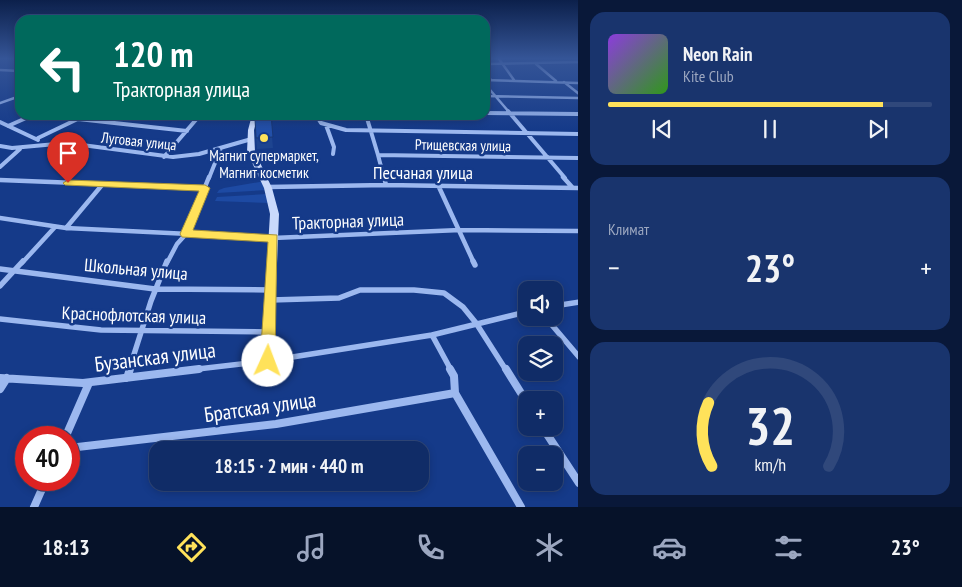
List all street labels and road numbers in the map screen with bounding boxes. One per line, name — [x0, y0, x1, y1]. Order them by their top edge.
street label: Луговая улица — [99, 127, 178, 154]
street label: Ртищевская улица — [415, 135, 511, 155]
street label: Песчаная улица — [373, 161, 473, 184]
street label: Тракторная улица — [292, 208, 404, 234]
street label: Школьная улица — [83, 253, 189, 285]
street label: Краснофлотская улица — [61, 301, 207, 329]
street label: Бузанская улица — [93, 336, 217, 378]
street label: Братская улица — [202, 386, 318, 428]

